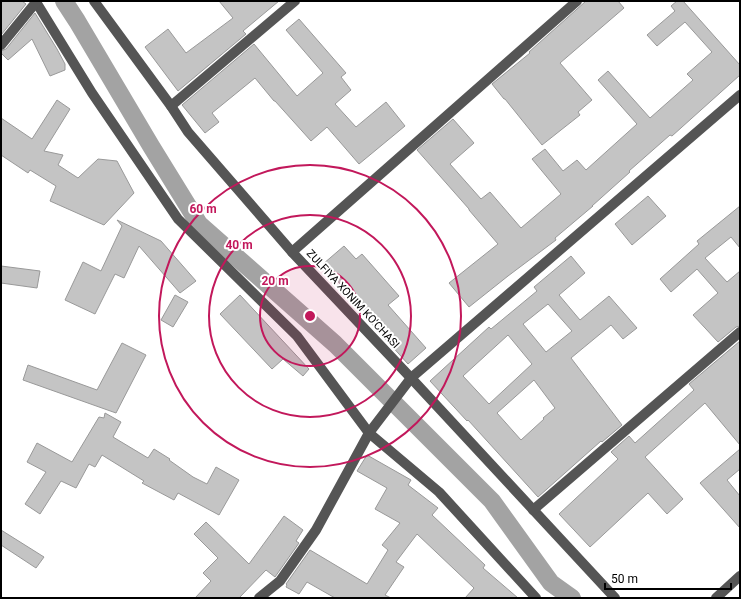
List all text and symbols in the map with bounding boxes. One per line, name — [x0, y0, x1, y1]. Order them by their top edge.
text: 60 m — [189, 202, 217, 216]
text: 40 m — [225, 238, 253, 252]
street label: ZULFIYA XONIM KO'CHASI — [304, 247, 402, 351]
text: 20 m — [261, 274, 289, 288]
centre of rings — [303, 309, 317, 323]
scale bar — [605, 565, 731, 591]
text: 50 m — [611, 572, 638, 586]

